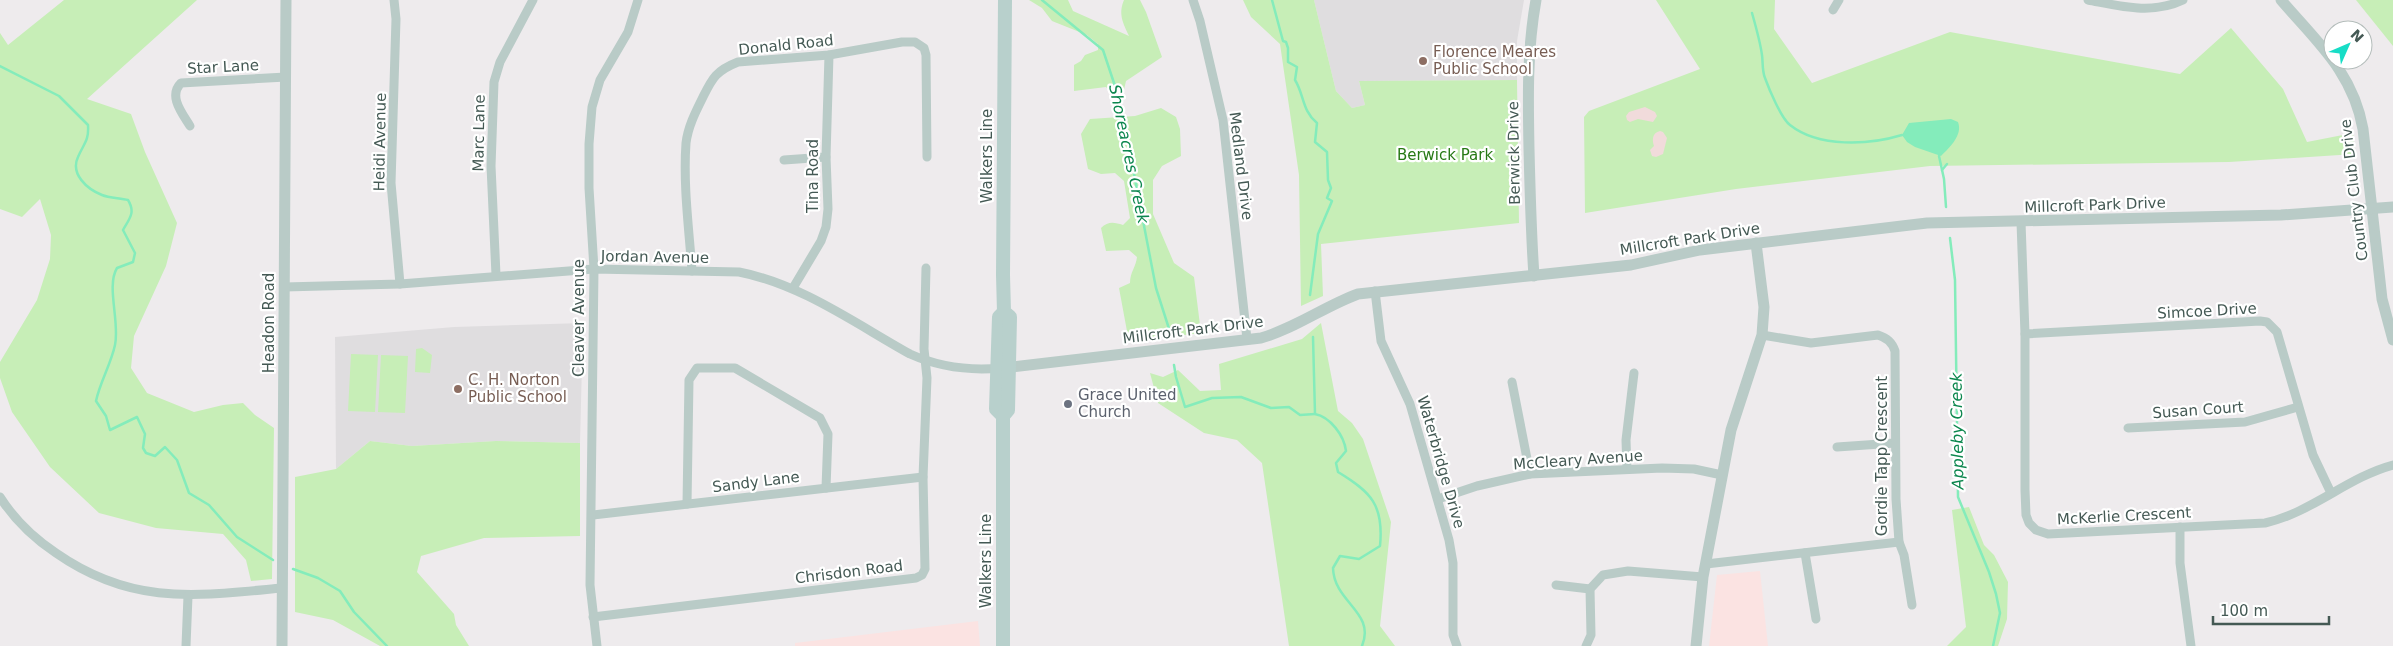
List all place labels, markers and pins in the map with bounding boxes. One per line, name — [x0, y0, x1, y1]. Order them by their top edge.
place label: Florence Meares Public School — [1433, 43, 1556, 78]
marker: Florence Meares Public School — [1417, 55, 1429, 67]
place label: C. H. Norton Public School — [468, 371, 567, 406]
marker: C. H. Norton Public School — [452, 383, 464, 395]
place label: Grace United Church — [1078, 386, 1177, 421]
marker: Grace United Church — [1062, 398, 1074, 410]

